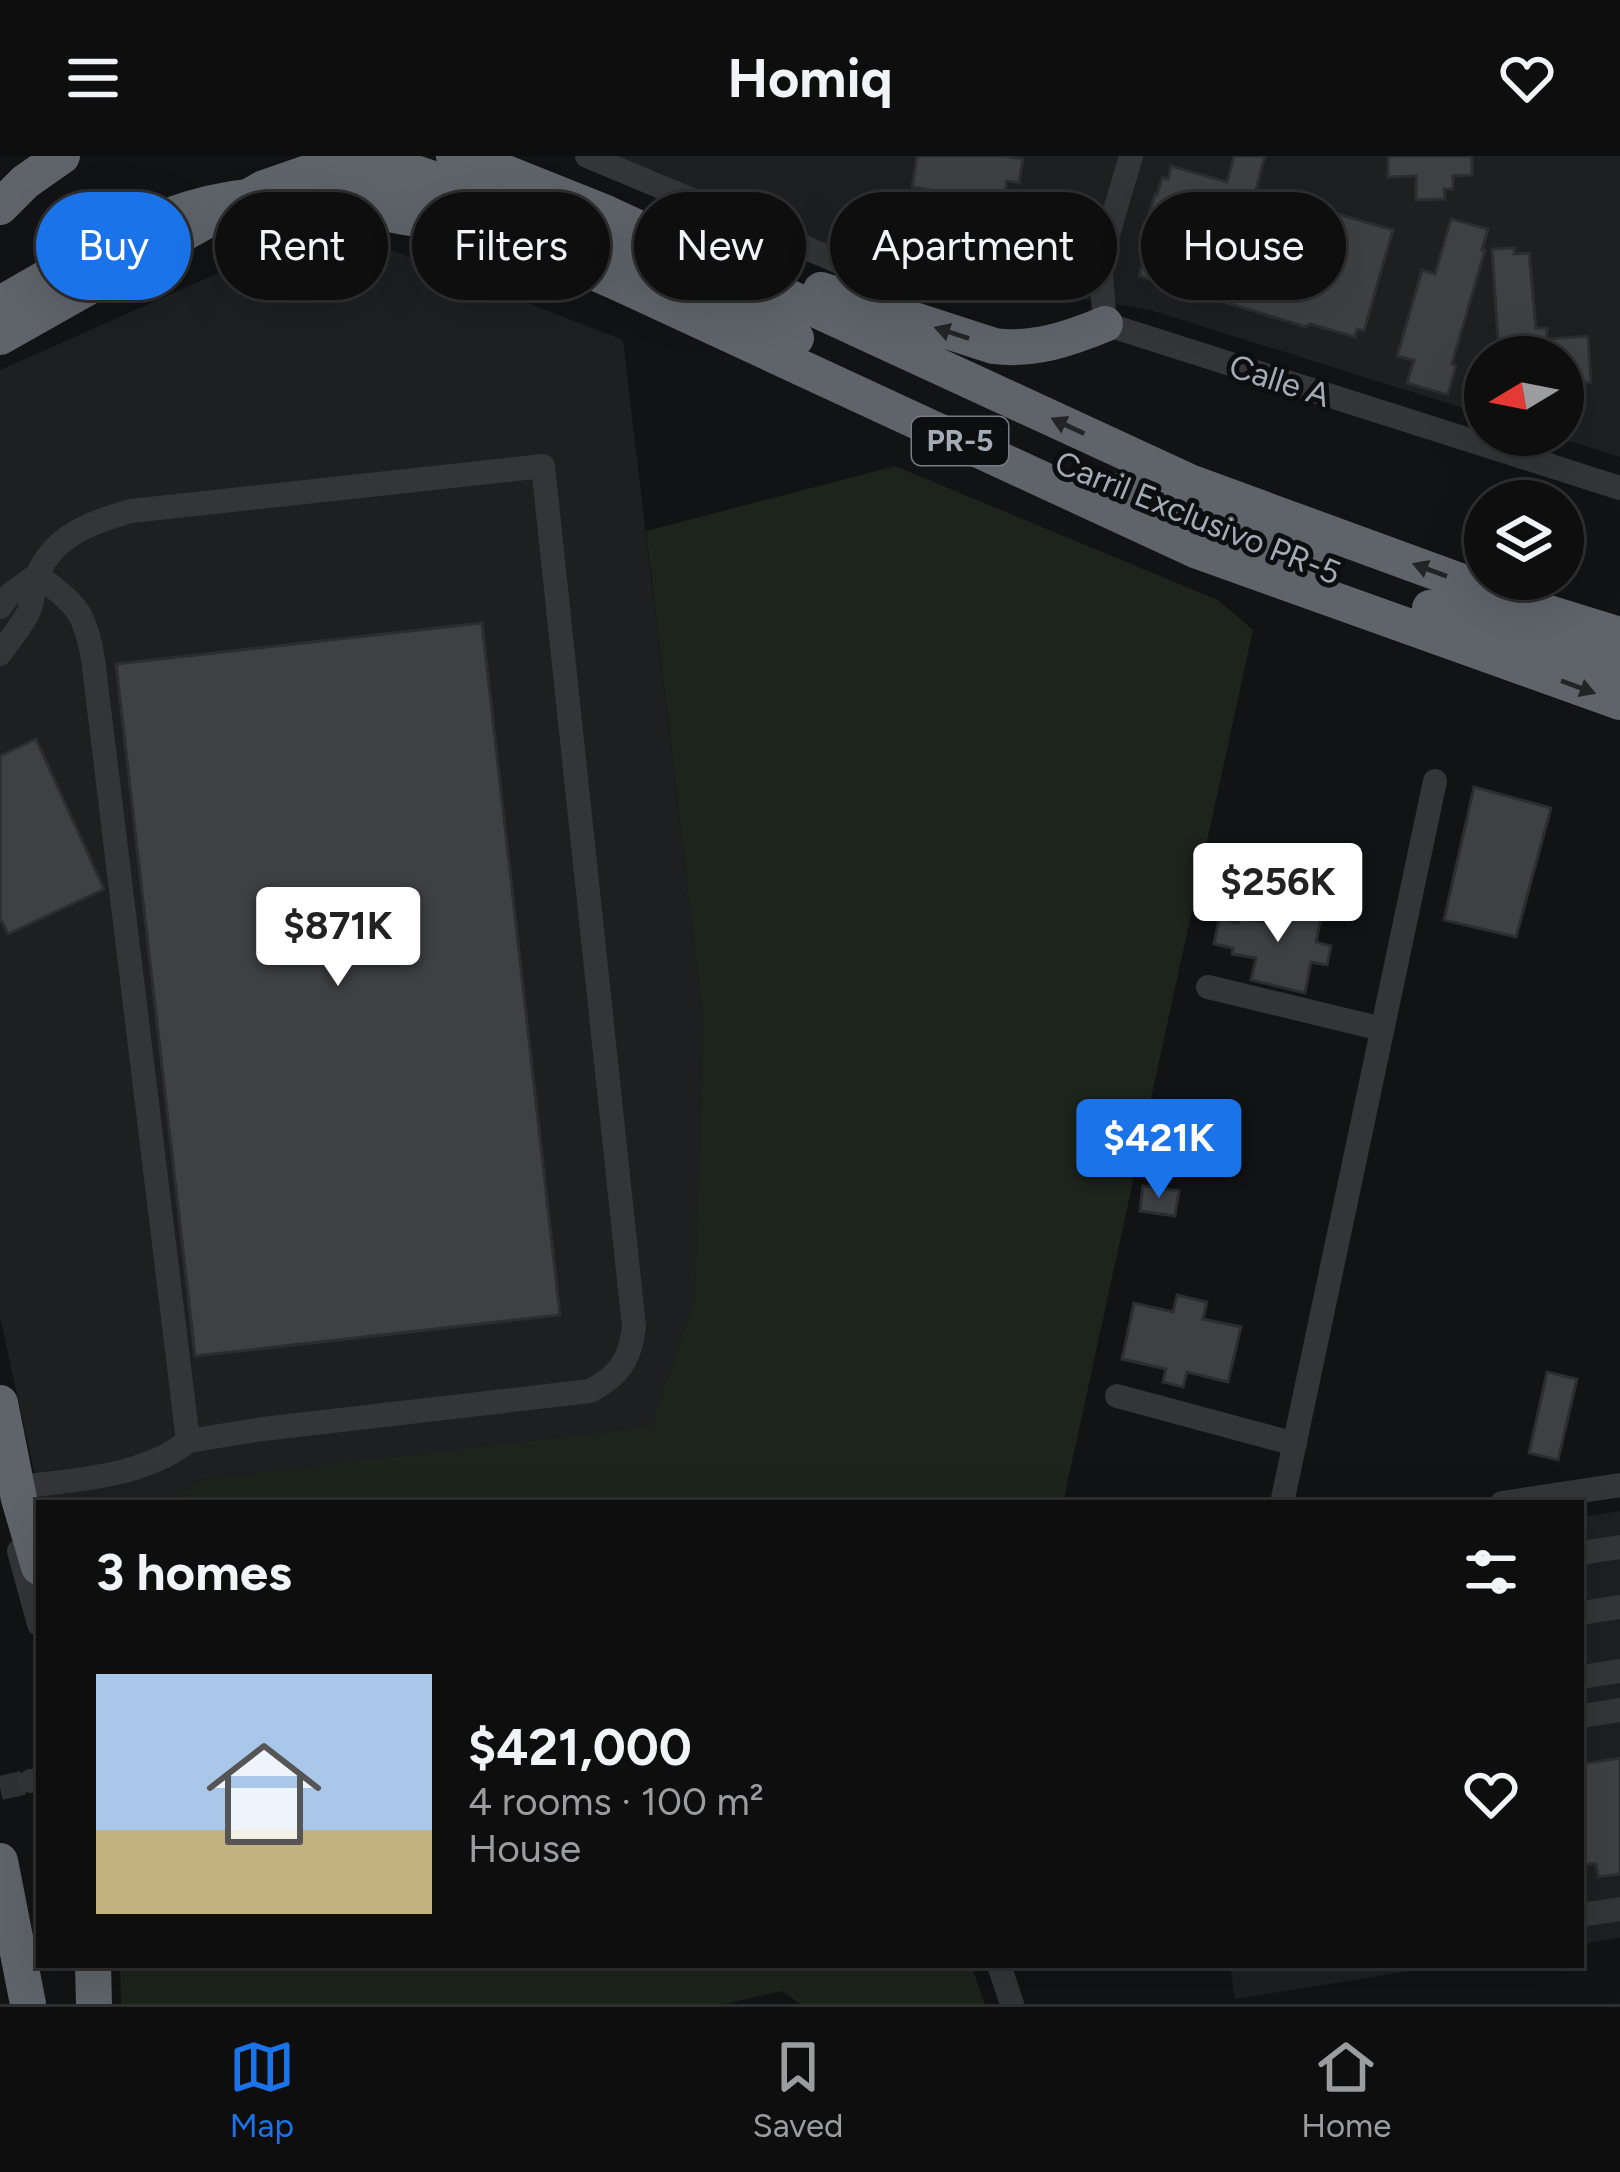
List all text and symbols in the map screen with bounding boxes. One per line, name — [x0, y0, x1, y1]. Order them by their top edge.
icon: menu — [60, 45, 126, 111]
icon: heart — [1494, 45, 1560, 111]
text: Homiq — [727, 46, 893, 111]
chip: Buy — [36, 192, 191, 300]
chip: Rent — [215, 192, 388, 300]
chip: Filters — [412, 192, 610, 300]
chip: New — [634, 192, 806, 300]
chip: Apartment — [830, 192, 1117, 300]
chip: House — [1141, 192, 1346, 300]
one-way arrow — [933, 322, 970, 341]
north arrow — [1464, 336, 1584, 456]
map controls — [1464, 336, 1584, 600]
street label: Calle A — [1225, 346, 1336, 415]
one-way arrow — [1050, 416, 1085, 436]
road number: PR-5 — [912, 417, 1008, 465]
street label: Carril Exclusivo PR-5 — [1049, 442, 1346, 593]
button: layers — [1464, 480, 1584, 600]
one-way arrow — [1412, 560, 1448, 579]
one-way arrow — [1560, 679, 1596, 697]
pin: $256K — [1194, 843, 1362, 945]
text: $256K — [1220, 858, 1336, 905]
pin: $871K — [254, 887, 422, 989]
text: $871K — [283, 902, 393, 949]
pin: $421K — [1075, 1099, 1243, 1201]
text: $421K — [1103, 1114, 1215, 1161]
icon: filters — [1458, 1539, 1524, 1605]
text: 3 homes — [96, 1542, 292, 1603]
text: $421,000 — [468, 1717, 692, 1778]
icon: home — [192, 1722, 336, 1866]
icon: heart — [1458, 1761, 1524, 1827]
text: 4 rooms · 100 m² — [468, 1778, 764, 1825]
text: House — [468, 1825, 581, 1872]
tab: Map — [229, 2034, 295, 2145]
tab: Saved — [752, 2034, 843, 2145]
tab: Home — [1301, 2034, 1391, 2145]

